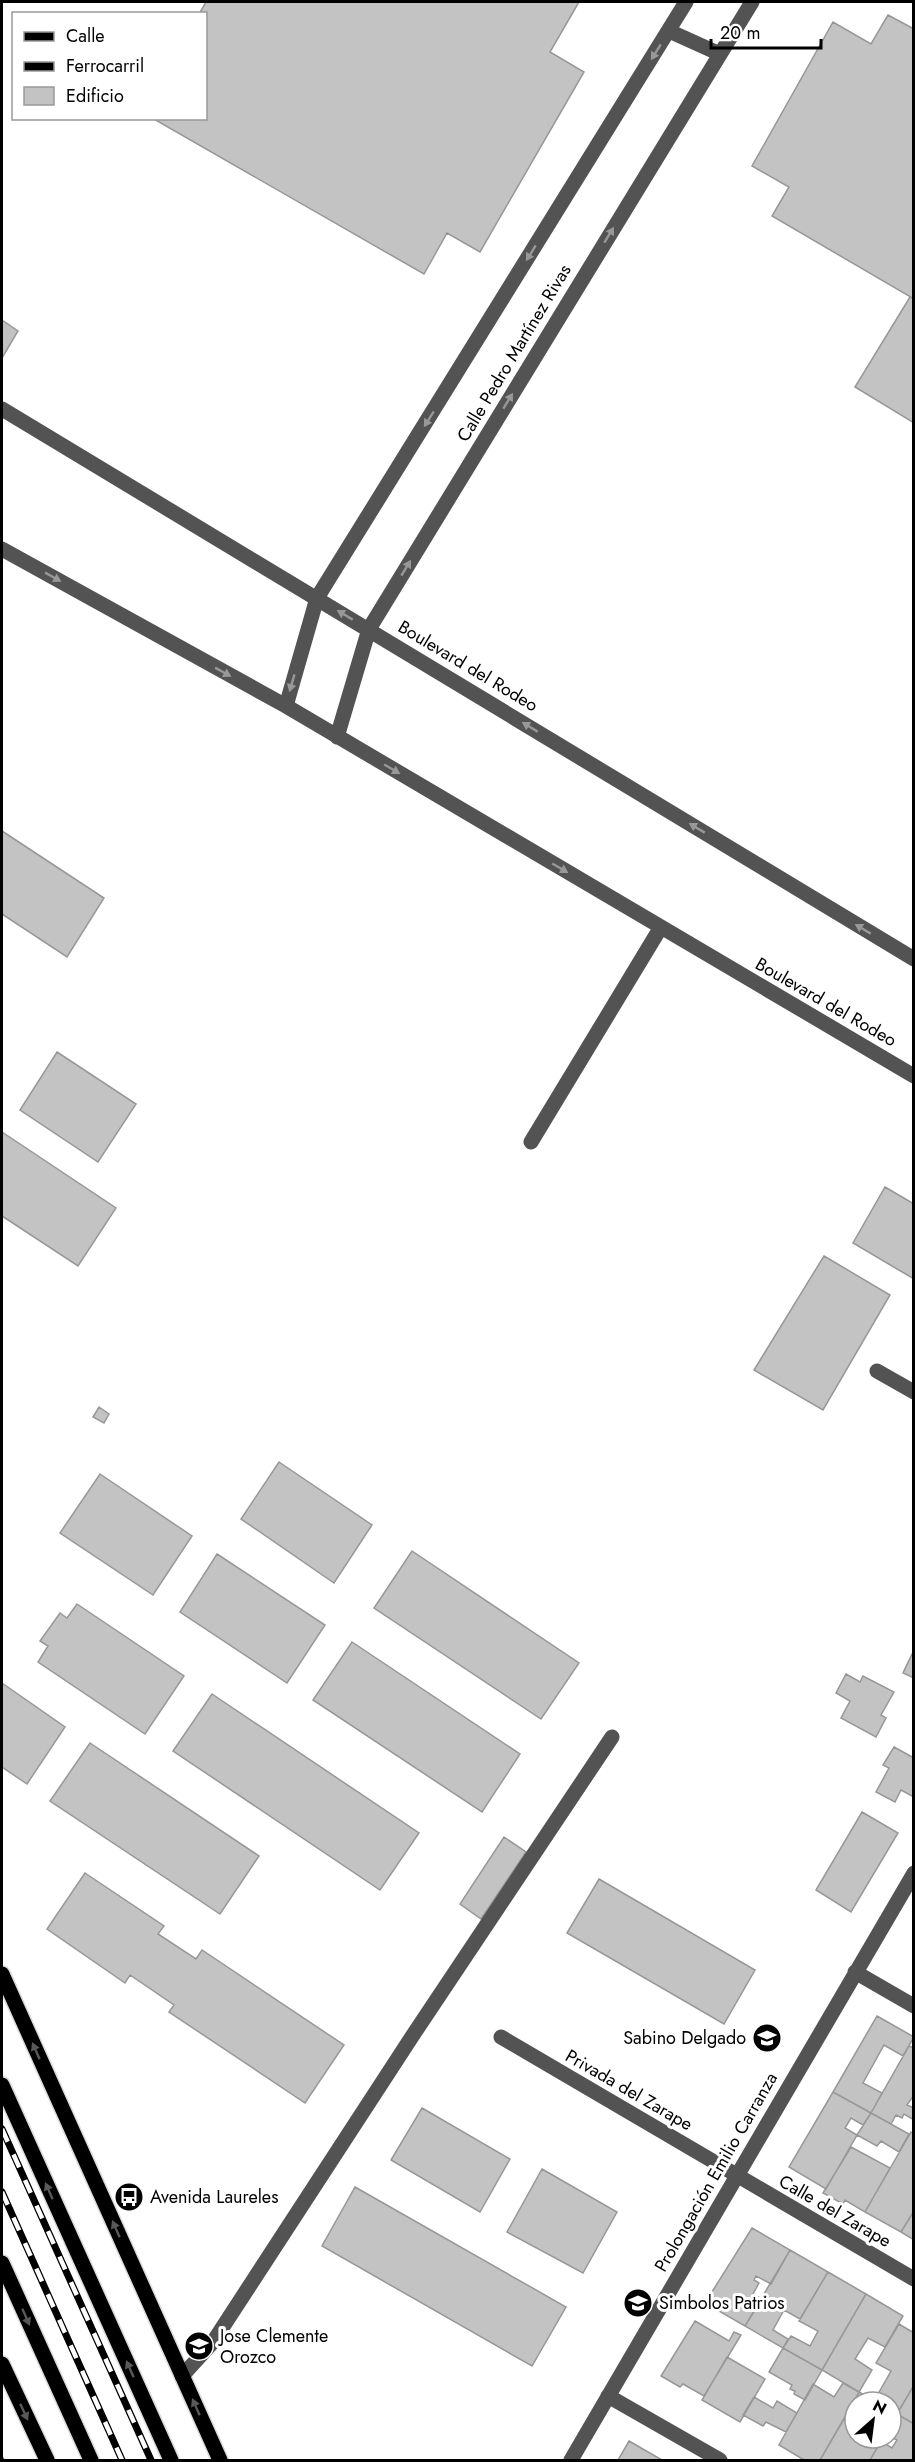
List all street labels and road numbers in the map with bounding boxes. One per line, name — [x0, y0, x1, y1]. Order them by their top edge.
street label: Calle Pedro Martínez Rivas — [451, 259, 577, 447]
street label: Boulevard del Rodeo — [393, 614, 543, 718]
street label: Boulevard del Rodeo — [751, 951, 902, 1053]
street label: Privada del Zarape — [561, 2043, 697, 2137]
street label: Prolongación Emilio Carranza — [648, 2067, 784, 2277]
street label: Calle del Zarape — [774, 2168, 896, 2254]

